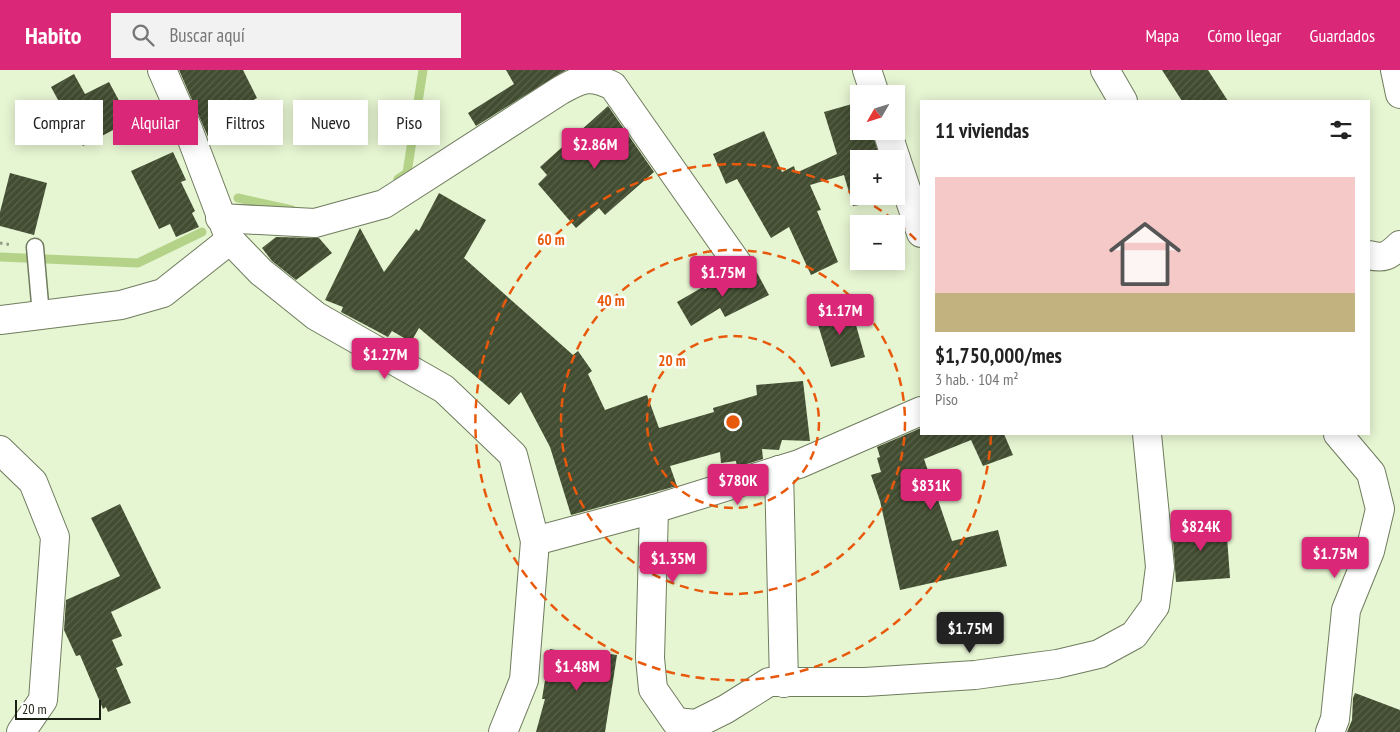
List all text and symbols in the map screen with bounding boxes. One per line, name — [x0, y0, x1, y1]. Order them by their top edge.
search box — [111, 13, 461, 58]
text: Habito — [25, 20, 81, 51]
icon: search — [129, 21, 157, 49]
text: Buscar aquí — [169, 23, 245, 47]
text: Mapa — [1145, 24, 1179, 47]
text: Cómo llegar — [1207, 24, 1282, 47]
text: Guardados — [1310, 24, 1375, 47]
north arrow — [850, 85, 905, 140]
map controls — [850, 85, 905, 270]
chip: Comprar — [15, 100, 103, 145]
chip: Alquilar — [113, 100, 198, 145]
chip: Filtros — [208, 100, 283, 145]
chip: Nuevo — [293, 100, 368, 145]
chip: Piso — [378, 100, 440, 145]
icon: filters — [1327, 116, 1355, 144]
text: 11 viviendas — [935, 117, 1029, 144]
pin: $2.86M — [554, 128, 636, 170]
text: $2.86M — [573, 134, 617, 154]
button: + — [850, 150, 905, 205]
icon: home — [1100, 209, 1190, 299]
button: − — [850, 215, 905, 270]
text: 60 m — [537, 230, 565, 249]
pin: $1.75M — [682, 256, 764, 298]
text: $1.75M — [701, 262, 745, 282]
text: 40 m — [597, 291, 625, 310]
pin: $1.17M — [799, 294, 881, 336]
text: $1.17M — [818, 300, 862, 320]
pin: $1.27M — [344, 338, 426, 380]
text: $1,750,000/mes — [935, 342, 1062, 369]
text: $1.27M — [363, 344, 407, 364]
text: 20 m — [658, 351, 686, 370]
text: 3 hab. · 104 m² — [935, 369, 1019, 389]
text: Piso — [935, 389, 958, 409]
centre of rings — [724, 413, 742, 431]
pin: $780K — [703, 464, 773, 506]
pin: $831K — [896, 468, 966, 511]
text: $780K — [719, 470, 757, 490]
text: $831K — [912, 475, 950, 495]
pin: $824K — [1166, 510, 1236, 552]
text: $824K — [1182, 516, 1220, 536]
pin: $1.75M — [1294, 536, 1376, 579]
pin: $1.35M — [632, 542, 714, 584]
text: $1.75M — [1313, 543, 1357, 563]
text: $1.35M — [651, 548, 695, 568]
pin: $1.75M — [929, 612, 1011, 654]
text: $1.75M — [948, 618, 992, 638]
pin: $1.48M — [536, 650, 618, 692]
text: $1.48M — [555, 656, 599, 676]
scale bar — [15, 697, 101, 720]
text: 20 m — [22, 700, 47, 718]

